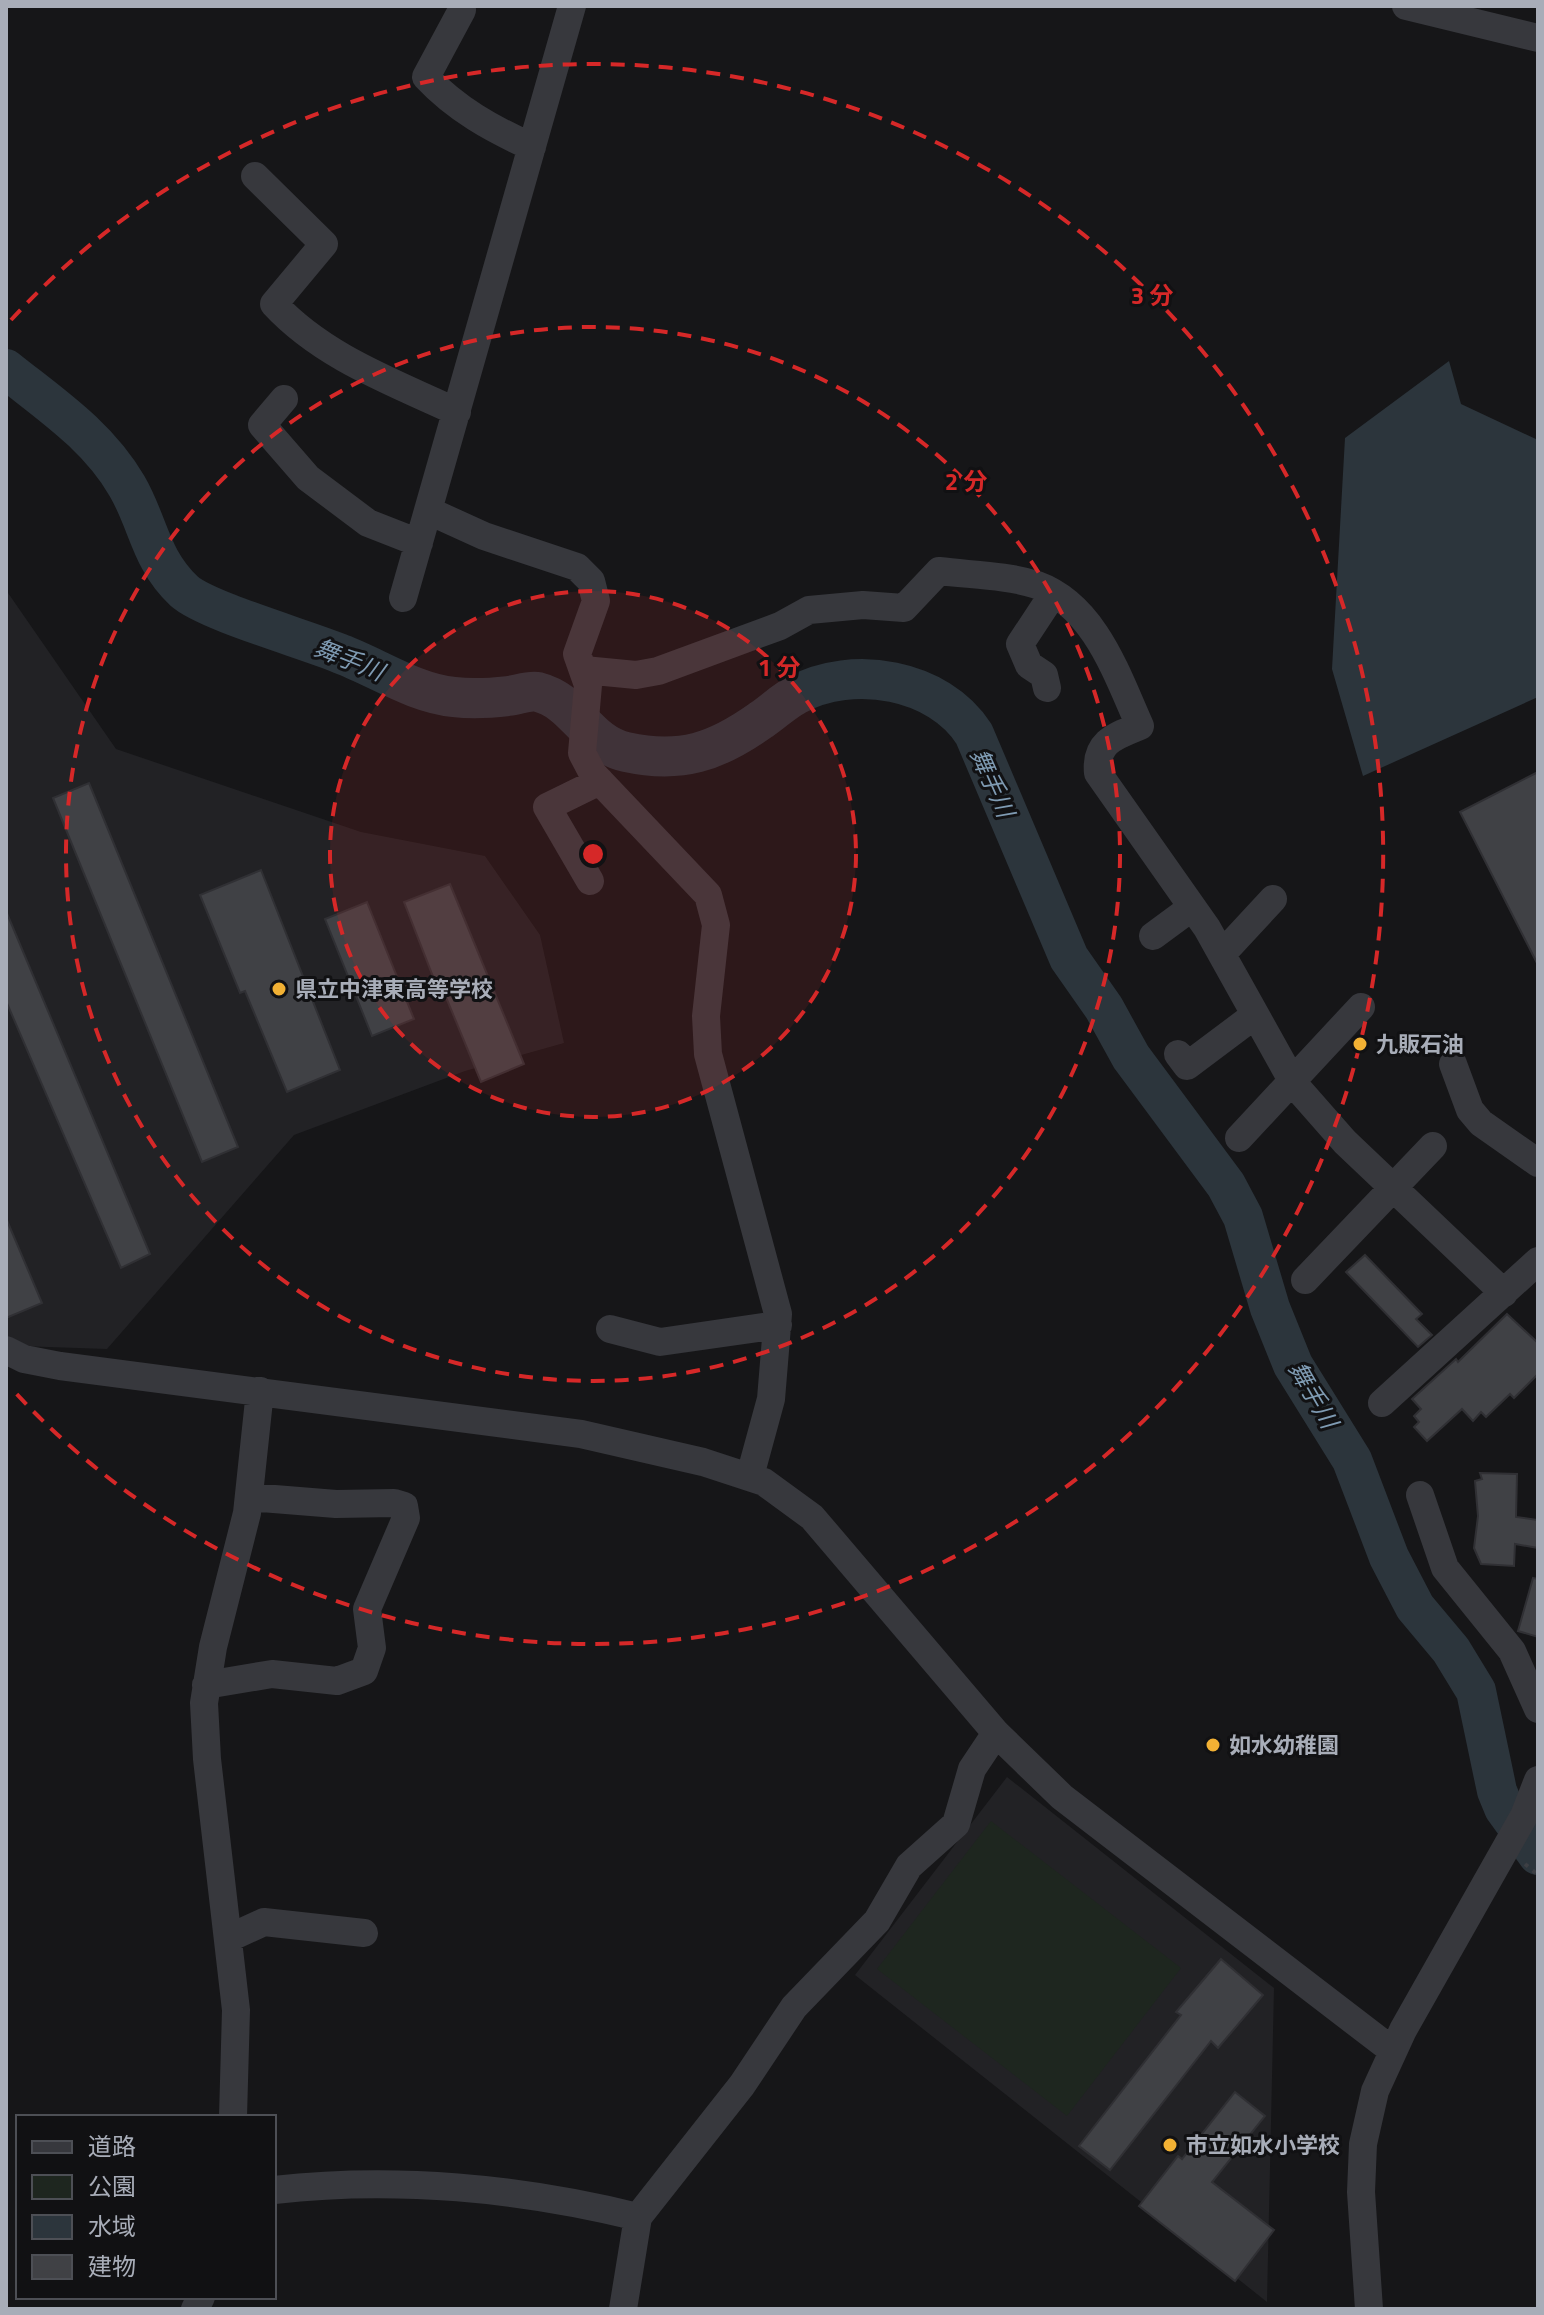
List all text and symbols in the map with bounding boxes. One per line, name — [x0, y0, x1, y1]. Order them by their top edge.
text: 3 分 — [1131, 277, 1173, 313]
text: 2 分 — [945, 463, 987, 499]
water label: 舞手川 — [309, 629, 392, 690]
text: 1 分 — [758, 649, 800, 685]
water label: 舞手川 — [962, 742, 1025, 826]
centre of rings — [579, 840, 607, 868]
place label: 県立中津東高等学校 — [295, 972, 493, 1006]
marker: 県立中津東高等学校 — [270, 980, 288, 998]
place label: 九販石油 — [1376, 1027, 1464, 1061]
marker: 九販石油 — [1351, 1035, 1369, 1053]
water label: 舞手川 — [1280, 1354, 1349, 1437]
place label: 如水幼稚園 — [1229, 1728, 1339, 1762]
marker: 如水幼稚園 — [1204, 1736, 1222, 1754]
legend — [16, 2115, 276, 2299]
text: 道路 — [88, 2128, 136, 2164]
place label: 市立如水小学校 — [1186, 2128, 1340, 2162]
marker: 市立如水小学校 — [1161, 2136, 1179, 2154]
text: 公園 — [88, 2168, 136, 2204]
text: 水域 — [88, 2208, 136, 2244]
text: 建物 — [88, 2248, 136, 2284]

